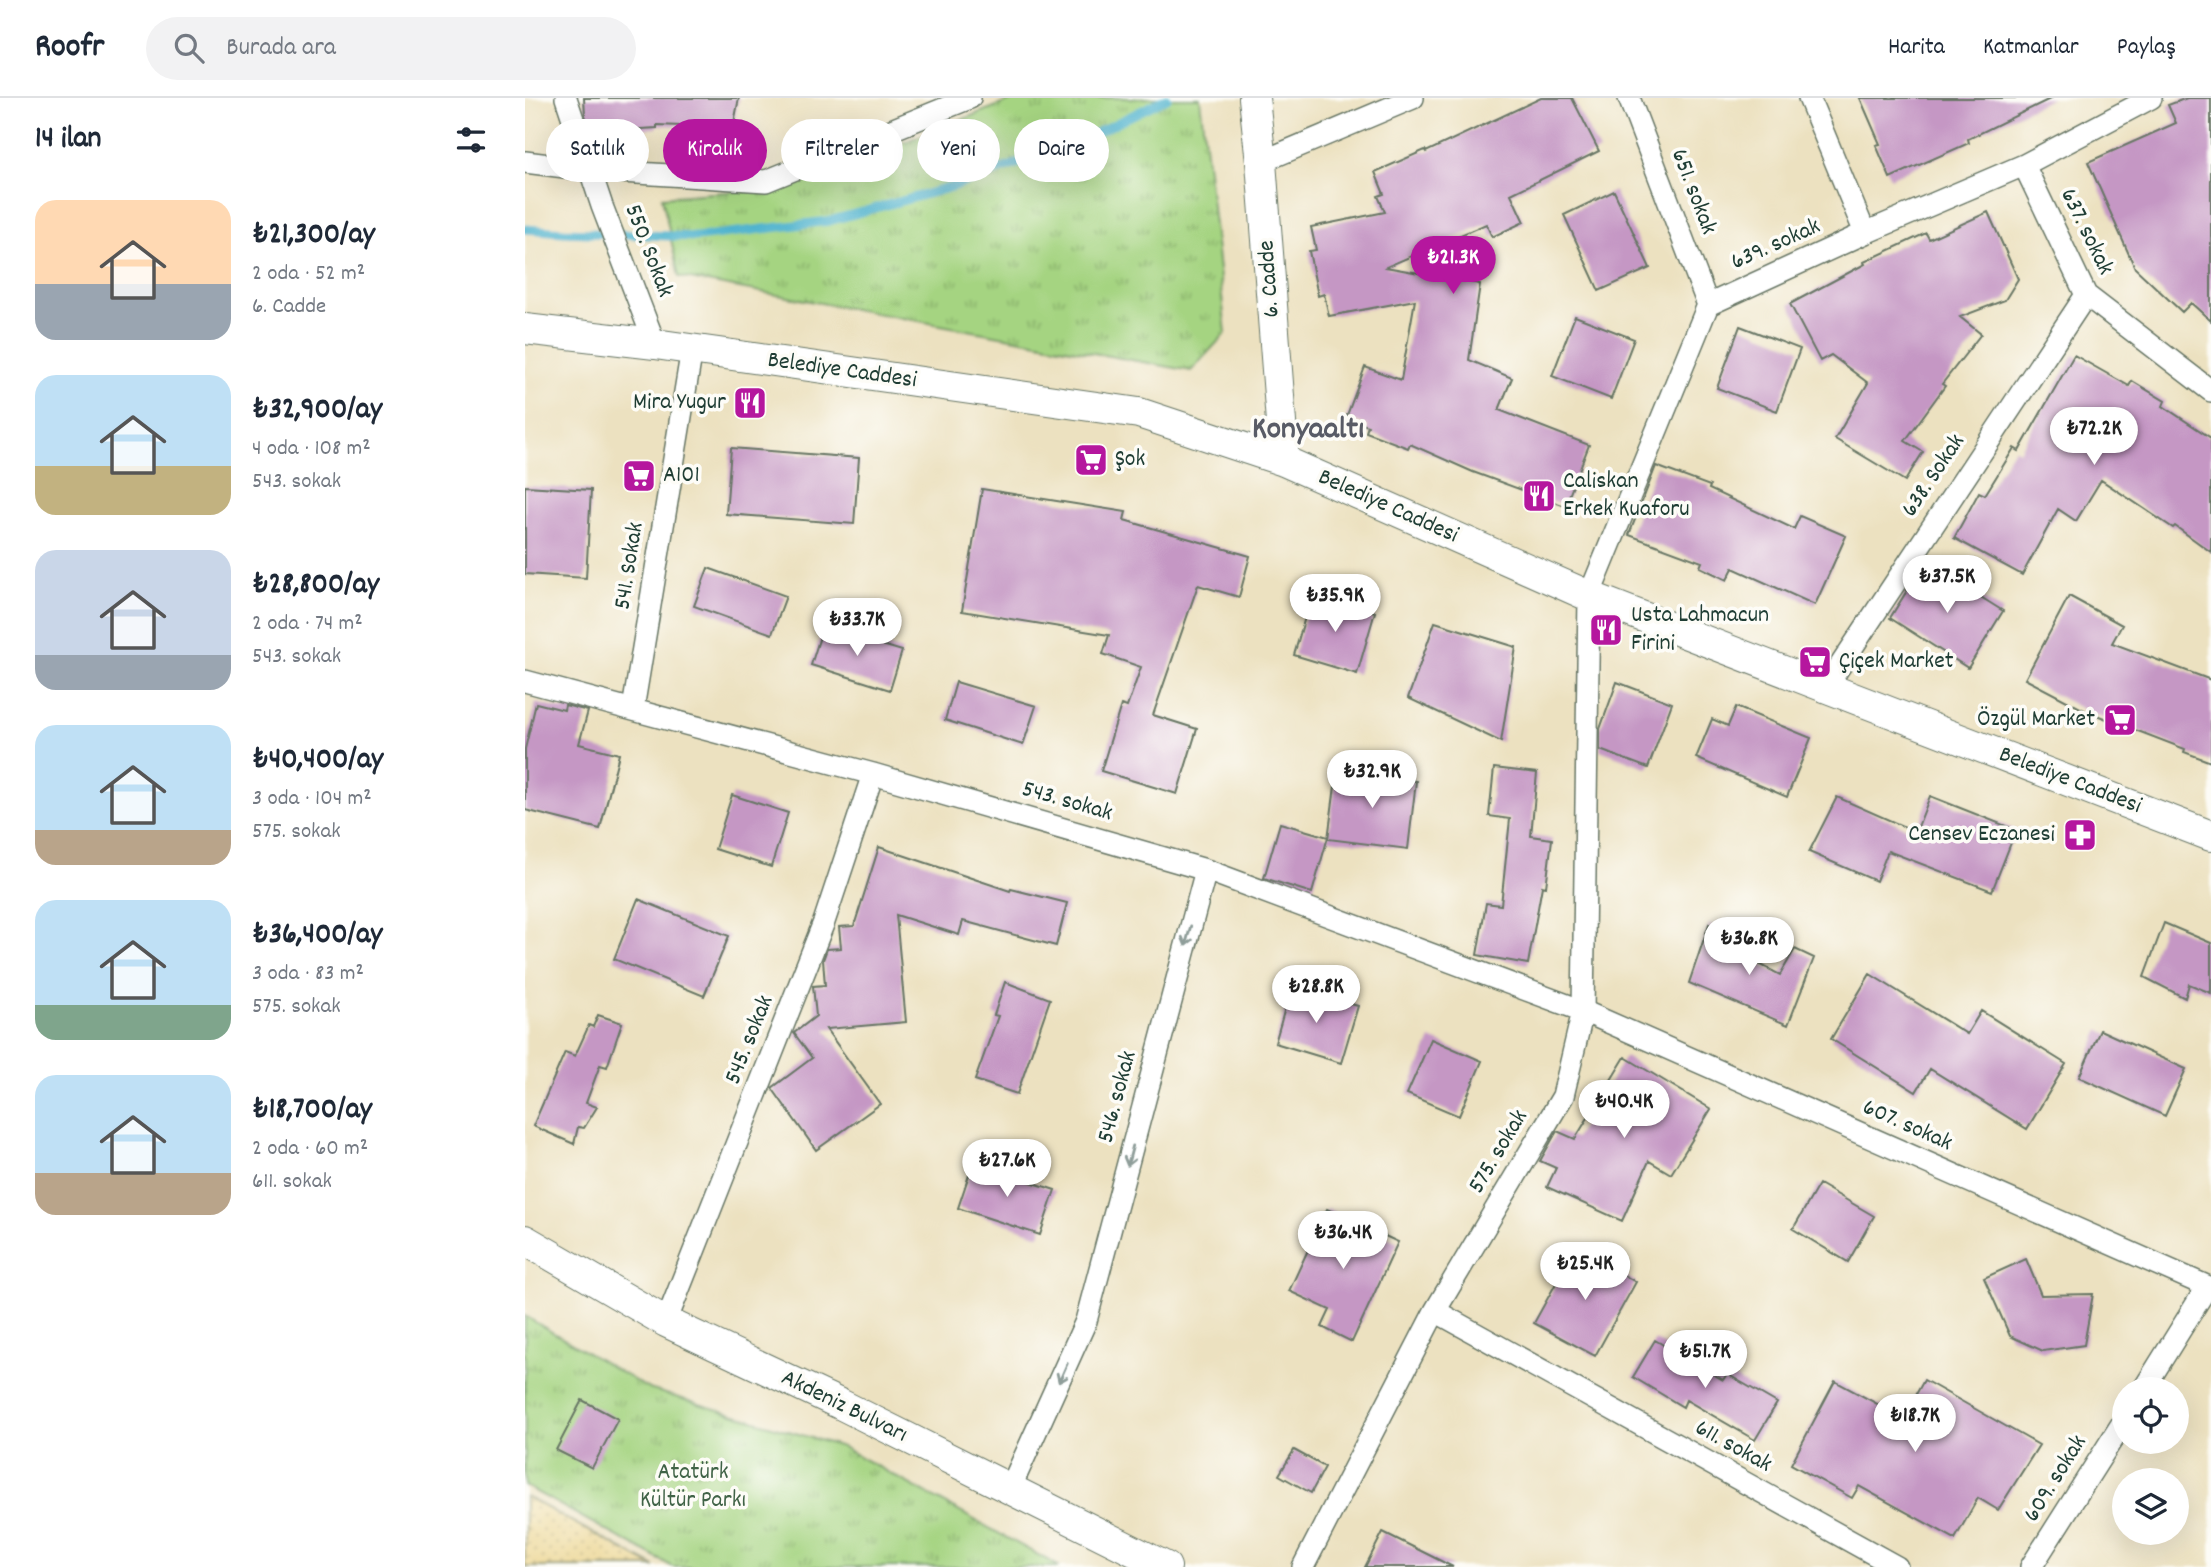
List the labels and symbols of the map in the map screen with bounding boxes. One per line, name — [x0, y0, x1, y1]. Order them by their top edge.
street label: 651. sokak — [1661, 144, 1725, 240]
street label: 637. sokak — [2050, 183, 2122, 281]
street label: 550. Sokak — [615, 200, 681, 302]
street label: 639. sokak — [1726, 210, 1826, 280]
pin: ₺21.3K — [1396, 236, 1510, 296]
street label: 6. Cadde — [1250, 239, 1290, 319]
street label: Belediye Caddesi — [765, 344, 919, 398]
restaurant icon: Mira Yugur — [731, 384, 769, 422]
place label: Mira Yugur — [633, 386, 726, 420]
district label: Konyaaltı — [1252, 408, 1364, 454]
pin: ₺72.2K — [2037, 408, 2151, 467]
street label: 638. Sokak — [1894, 428, 1974, 524]
supermarket icon: Şok — [1072, 441, 1110, 479]
place label: Şok — [1115, 443, 1145, 477]
supermarket icon: A101 — [620, 457, 658, 495]
place label: A101 — [663, 459, 700, 493]
street label: Belediye Caddesi — [1312, 461, 1464, 553]
place label: Caliskan Erkek Kuaforu — [1563, 465, 1690, 527]
restaurant icon: Caliskan Erkek Kuaforu — [1520, 477, 1558, 515]
street label: 541. Sokak — [606, 520, 654, 612]
pin: ₺37.5K — [1890, 556, 2004, 615]
pin: ₺35.9K — [1278, 574, 1392, 634]
pin: ₺33.7K — [800, 598, 914, 658]
place label: Usta Lahmacun Firini — [1631, 599, 1769, 661]
restaurant icon: Usta Lahmacun Firini — [1587, 611, 1625, 649]
supermarket icon: Çiçek Market — [1796, 643, 1834, 681]
place label: Çiçek Market — [1839, 645, 1954, 679]
supermarket icon: Özgül Market — [2101, 701, 2139, 739]
place label: Özgül Market — [1977, 703, 2095, 737]
street label: Belediye Caddesi — [1994, 738, 2146, 824]
pin: ₺32.9K — [1315, 750, 1429, 810]
street label: 543. sokak — [1018, 773, 1116, 831]
pharmacy icon: Censev Eczanesi — [2061, 816, 2099, 854]
place label: Censev Eczanesi — [1908, 818, 2055, 852]
pin: ₺36.8K — [1692, 918, 1806, 977]
one-way arrow — [1181, 924, 1194, 947]
pin: ₺28.8K — [1259, 965, 1373, 1025]
street label: 545. sokak — [717, 990, 783, 1090]
street label: 546. sokak — [1089, 1047, 1147, 1147]
pin: ₺40.4K — [1567, 1080, 1681, 1140]
street label: 607. sokak — [1857, 1091, 1957, 1161]
street label: 575. sokak — [1461, 1104, 1537, 1200]
pin: ₺27.6K — [950, 1140, 1064, 1199]
one-way arrow — [1123, 1144, 1136, 1167]
pin: ₺36.4K — [1286, 1212, 1400, 1271]
pin: ₺25.4K — [1528, 1242, 1642, 1302]
pin: ₺51.7K — [1648, 1330, 1762, 1390]
one-way arrow — [1056, 1361, 1069, 1383]
street label: Akdeniz Bulvarı — [775, 1362, 913, 1452]
pin: ₺18.7K — [1858, 1394, 1972, 1454]
street label: 611. sokak — [1688, 1412, 1778, 1482]
street label: 609. sokak — [2016, 1429, 2096, 1529]
park label: Atatürk Kültür Parkı — [640, 1456, 746, 1518]

